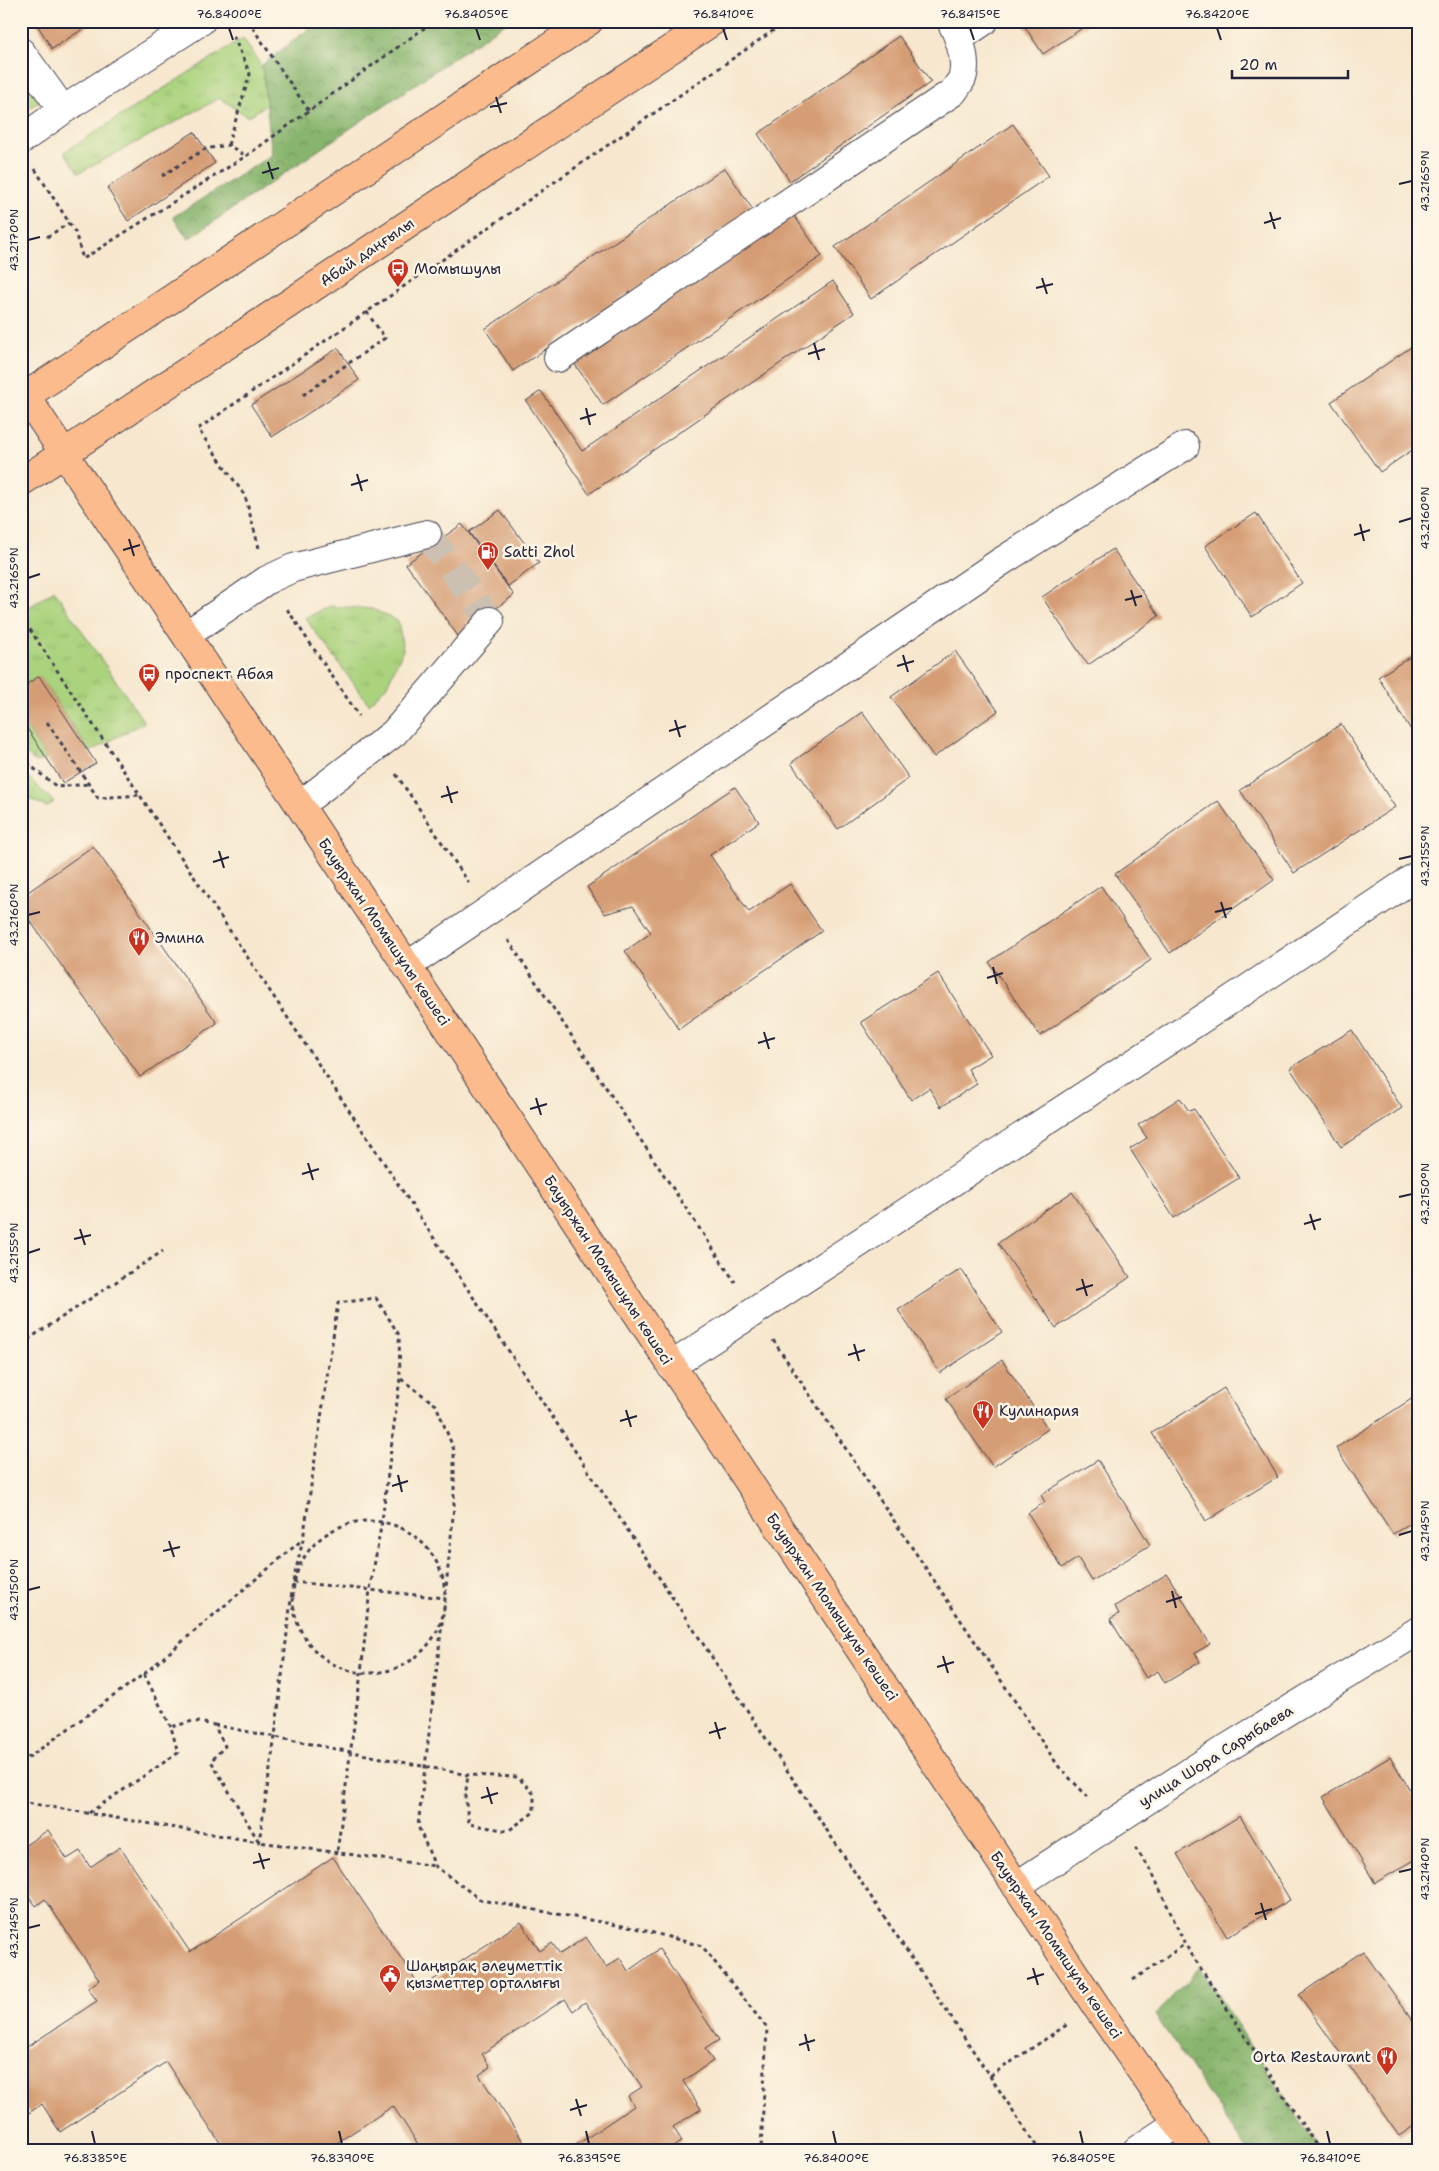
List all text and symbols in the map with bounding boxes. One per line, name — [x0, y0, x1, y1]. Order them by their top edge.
text: 76.8400°E — [196, 6, 262, 22]
text: 76.8405°E — [444, 6, 508, 22]
text: 76.8410°E — [692, 6, 754, 22]
text: 76.8415°E — [940, 6, 1000, 22]
text: 76.8420°E — [1185, 6, 1249, 22]
scale bar — [1232, 48, 1348, 80]
text: 20 m — [1239, 55, 1278, 75]
text: 43.2165°N — [1417, 150, 1433, 212]
text: 43.2170°N — [6, 209, 22, 271]
street label: Абай даңғылы — [316, 213, 418, 291]
bus stop icon: Момышулы — [386, 257, 410, 288]
place label: Момышулы — [414, 259, 501, 279]
text: 43.2160°N — [1417, 487, 1433, 549]
fuel station icon: Satti Zhol — [476, 540, 500, 571]
place label: Satti Zhol — [504, 542, 575, 562]
text: 43.2165°N — [6, 547, 22, 609]
bus stop icon: проспект Абая — [137, 662, 161, 693]
place label: проспект Абая — [165, 664, 274, 684]
text: 43.2155°N — [1417, 826, 1433, 886]
street label: Бауыржан Момышұлы көшесі — [314, 834, 454, 1030]
text: 43.2160°N — [6, 884, 22, 946]
restaurant icon: Эмина — [127, 926, 151, 957]
place label: Эмина — [155, 928, 205, 948]
text: 43.2150°N — [1417, 1163, 1433, 1225]
street label: Бауыржан Момышұлы көшесі — [539, 1171, 677, 1369]
text: 43.2155°N — [6, 1223, 22, 1283]
restaurant icon: Кулинария — [971, 1399, 995, 1430]
place label: Кулинария — [999, 1401, 1079, 1421]
text: 43.2145°N — [1417, 1500, 1433, 1562]
street label: Бауыржан Момышұлы көшесі — [762, 1509, 902, 1705]
text: 43.2150°N — [6, 1559, 22, 1621]
street label: улица Шора Сарыбаева — [1135, 1700, 1297, 1812]
text: 43.2140°N — [1417, 1838, 1433, 1900]
street label: Бауыржан Момышұлы көшесі — [986, 1847, 1126, 2043]
text: 43.2145°N — [6, 1897, 22, 1959]
place label: Шаңырақ әлеуметтік қызметтер орталығы — [406, 1956, 562, 1993]
public building icon: Шаңырақ әлеуметтік қызметтер орталығы — [378, 1963, 402, 1994]
restaurant icon: Orta Restaurant — [1375, 2045, 1399, 2076]
place label: Orta Restaurant — [1253, 2047, 1371, 2067]
text: 76.8385°E — [63, 2150, 127, 2166]
text: 76.8390°E — [310, 2150, 374, 2166]
text: 76.8395°E — [557, 2150, 621, 2166]
text: 76.8400°E — [803, 2150, 869, 2166]
text: 76.8405°E — [1051, 2150, 1115, 2166]
text: 76.8410°E — [1299, 2150, 1361, 2166]

